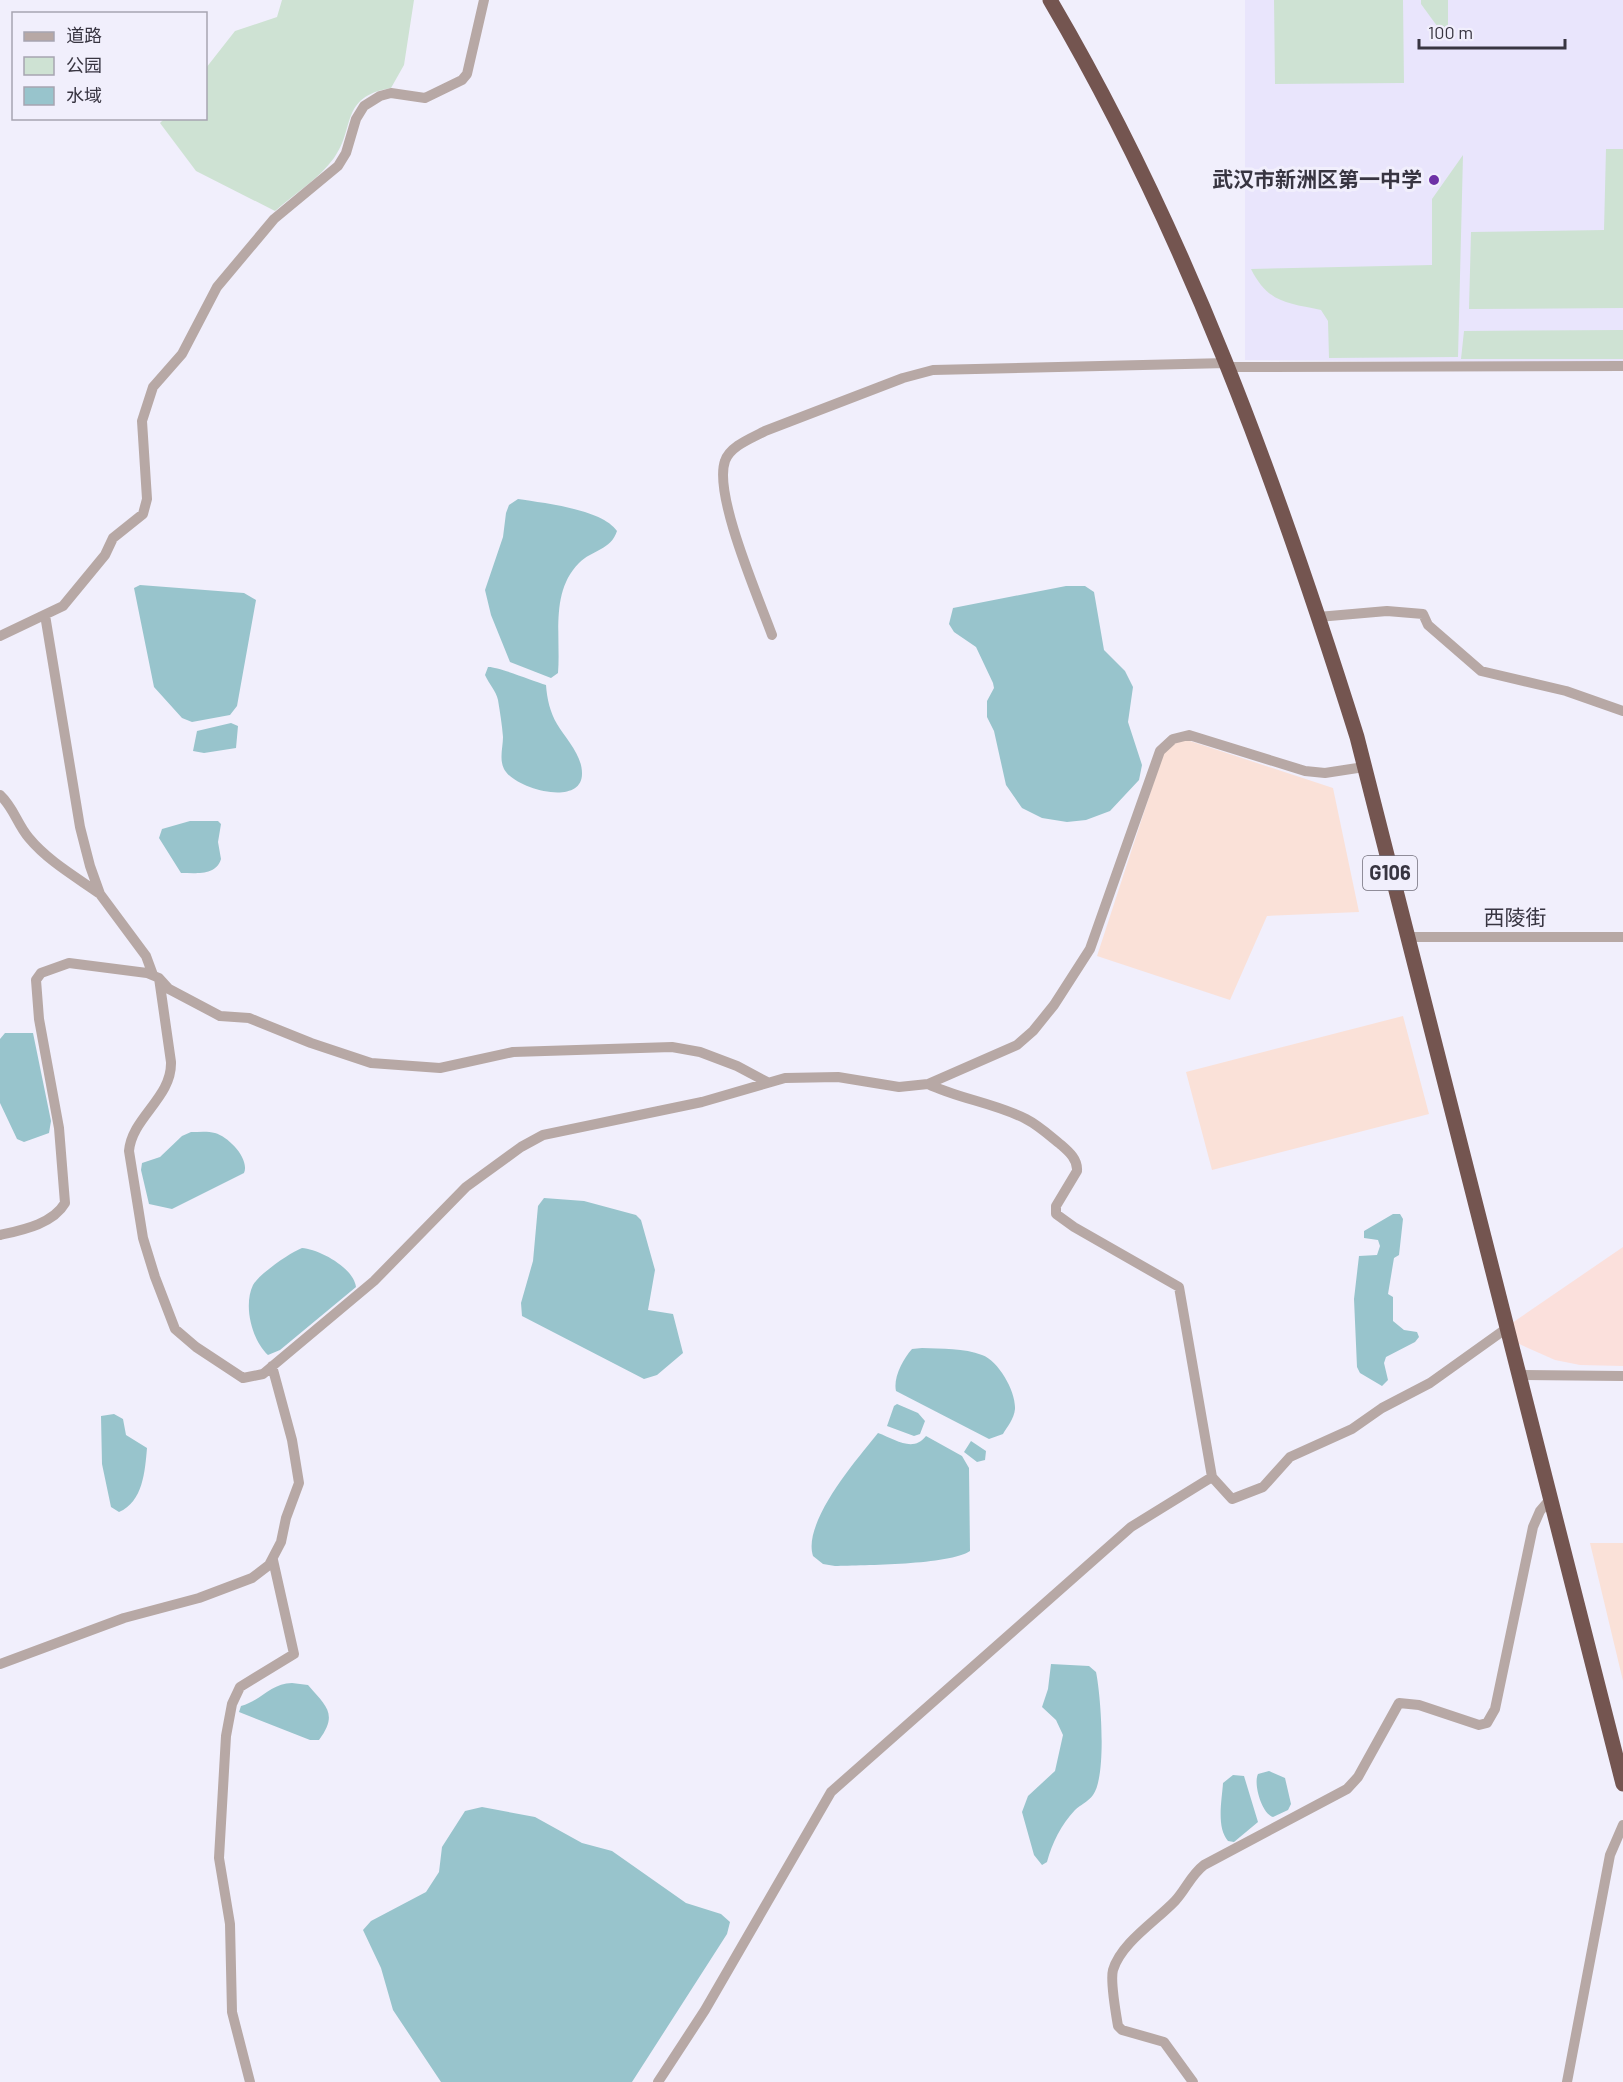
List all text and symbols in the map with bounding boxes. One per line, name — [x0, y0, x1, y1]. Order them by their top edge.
legend — [12, 12, 207, 120]
scale bar — [1419, 12, 1564, 50]
text: 100 m — [1428, 21, 1473, 43]
text: 道路 — [66, 24, 102, 46]
text: 公园 — [66, 54, 102, 76]
text: 水域 — [66, 84, 102, 106]
place label: 武汉市新洲区第一中学 — [1212, 166, 1422, 191]
marker: 武汉市新洲区第一中学 — [1427, 173, 1441, 187]
road number: G106 — [1363, 856, 1417, 890]
street label: 西陵街 — [1484, 904, 1547, 929]

